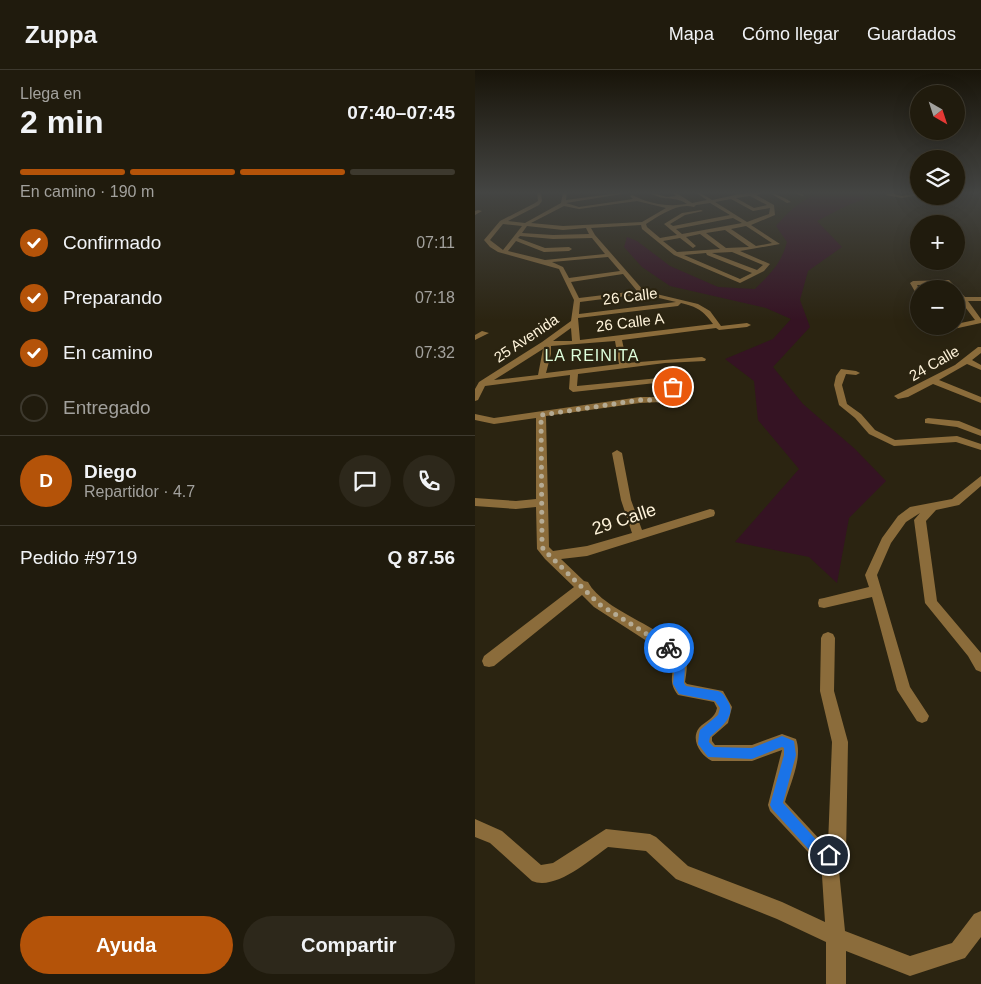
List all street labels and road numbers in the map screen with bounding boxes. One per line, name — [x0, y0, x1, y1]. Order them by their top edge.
street label: 26 Calle — [602, 284, 658, 308]
street label: 26 Calle A — [595, 309, 665, 335]
street label: 25 Avenida — [491, 310, 562, 366]
street label: 24 Calle — [906, 342, 962, 384]
street label: 29 Calle — [590, 499, 658, 539]

